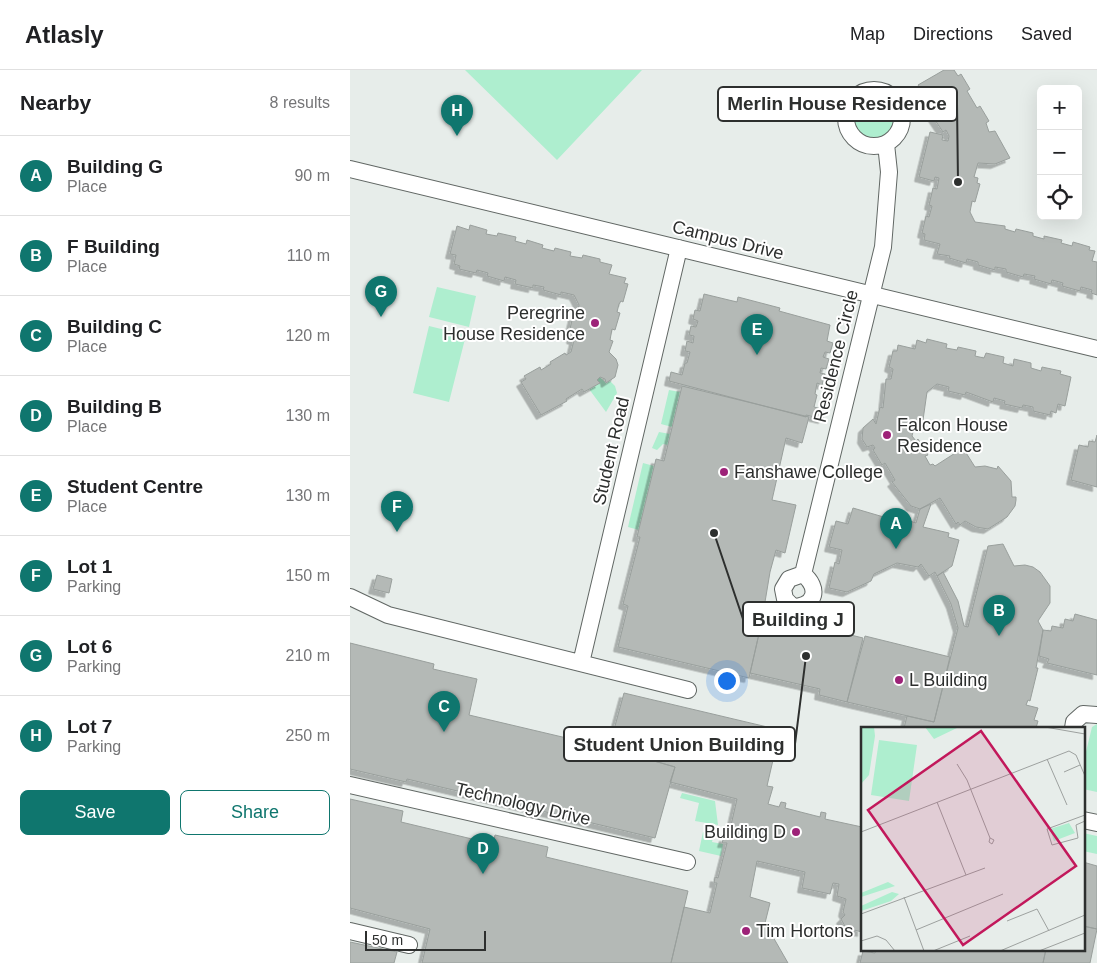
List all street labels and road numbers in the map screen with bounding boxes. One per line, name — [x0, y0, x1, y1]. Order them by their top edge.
street label: Campus Drive — [670, 217, 786, 263]
street label: Residence Circle — [810, 288, 862, 424]
street label: Student Road — [589, 395, 633, 507]
street label: Technology Drive — [453, 779, 593, 829]

